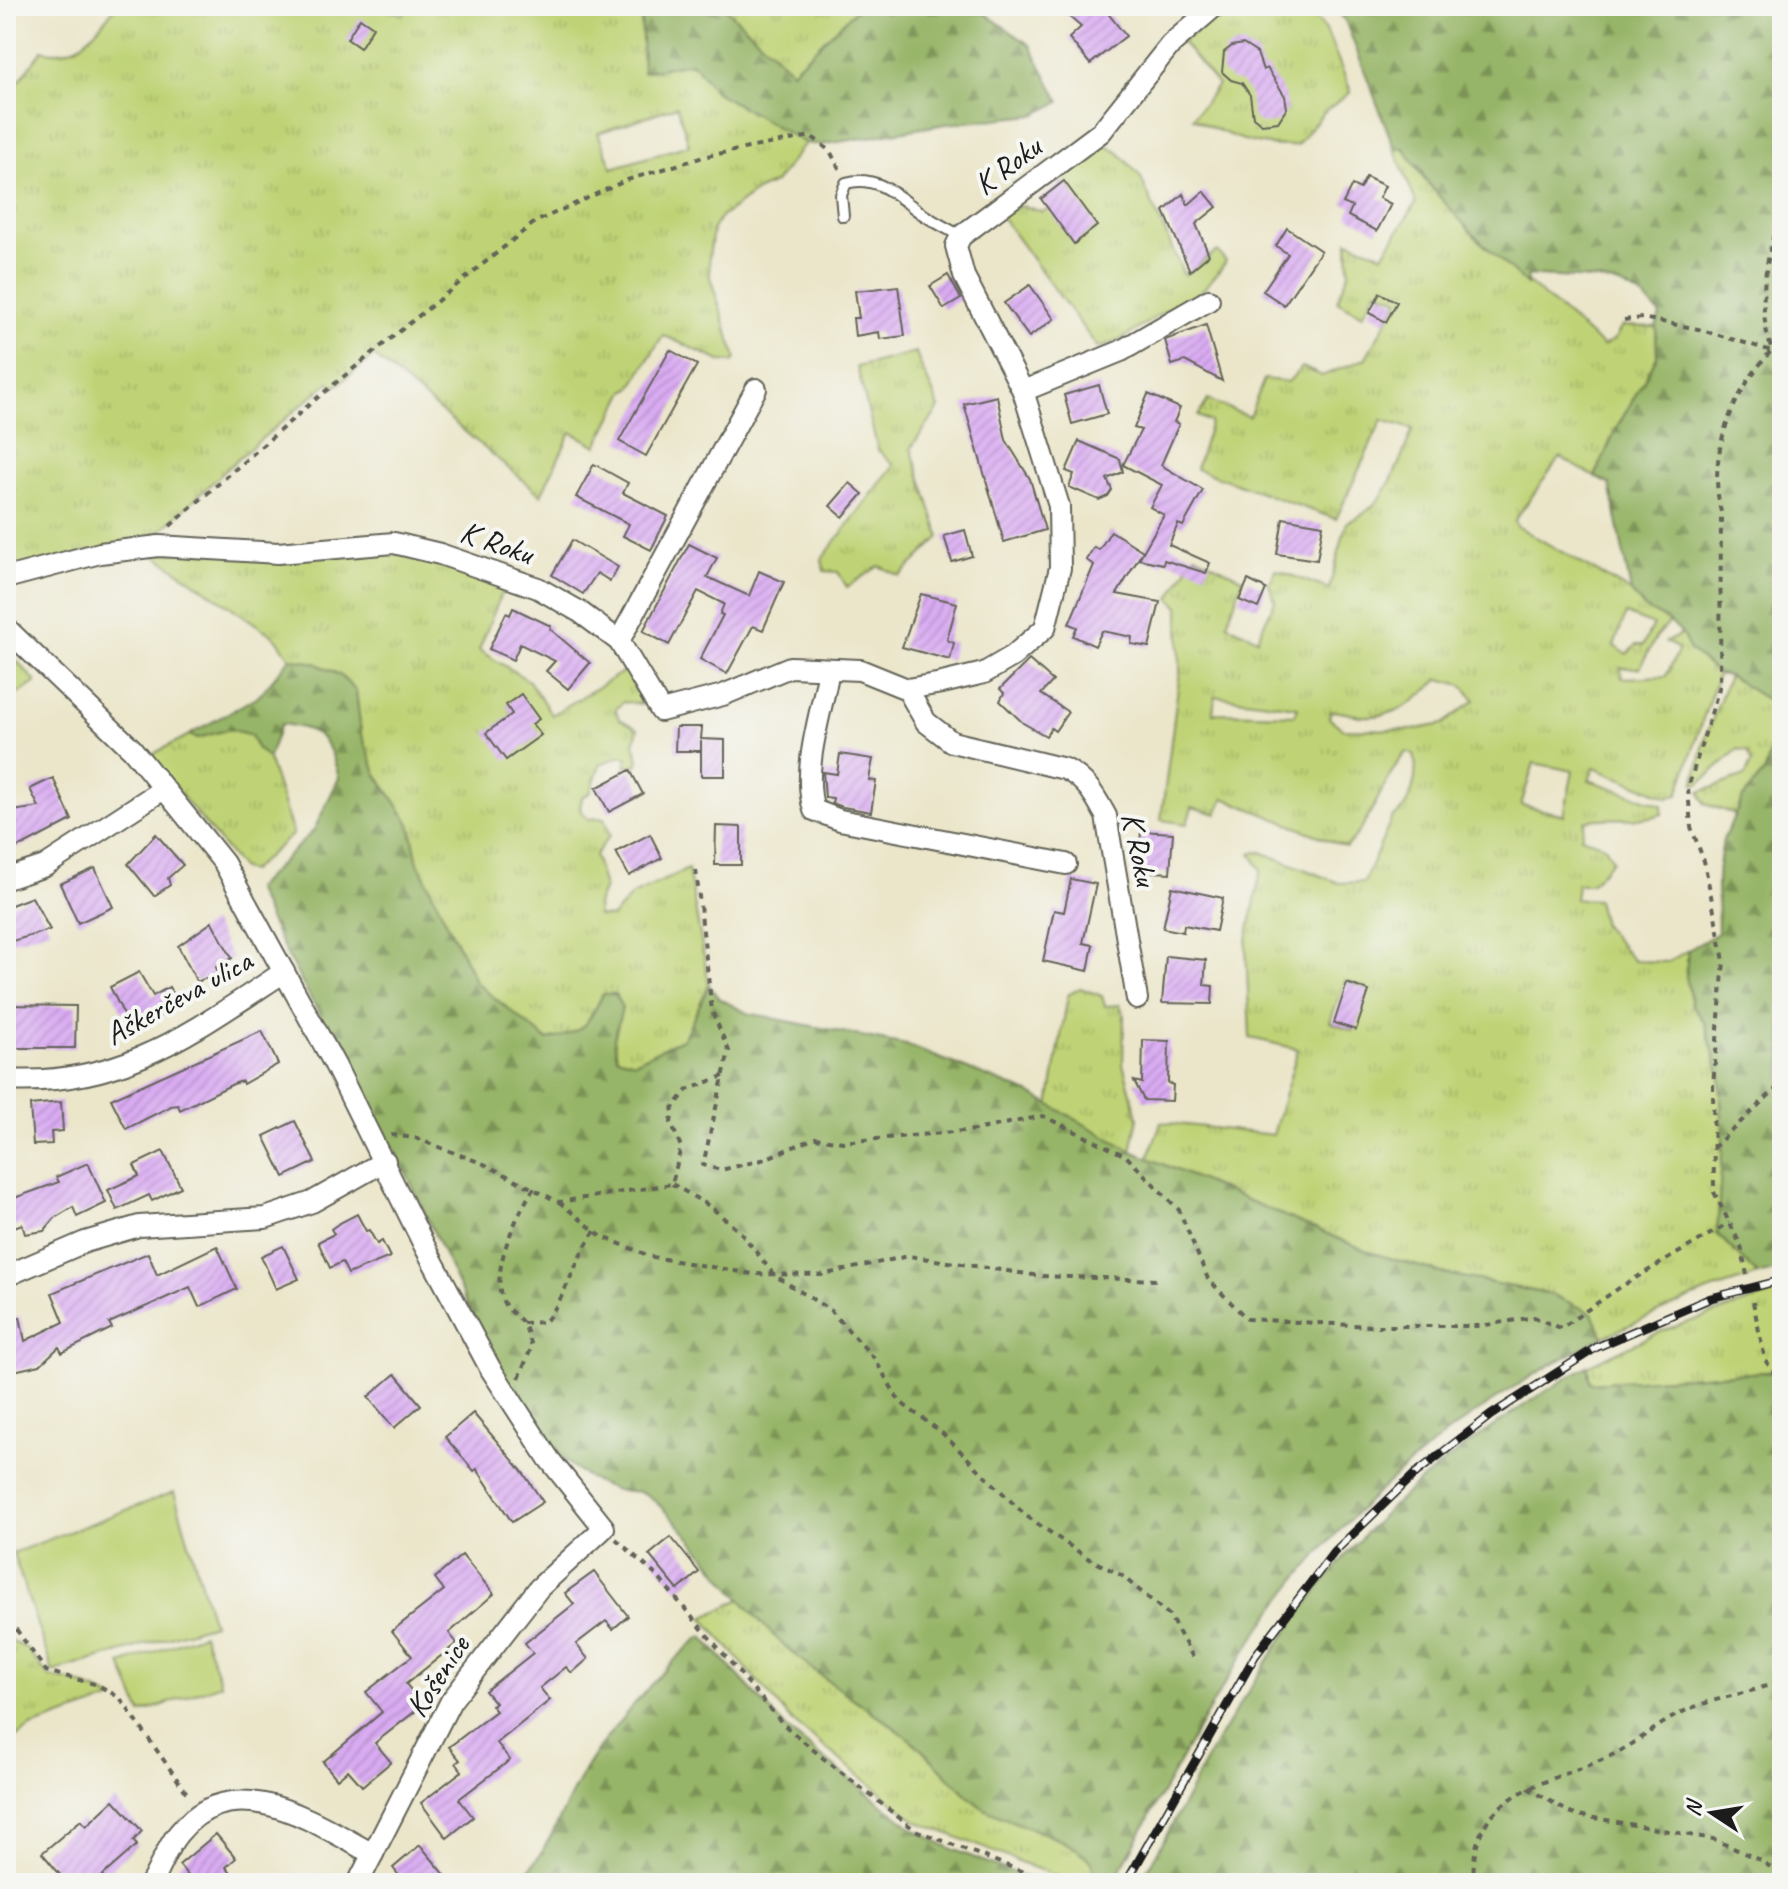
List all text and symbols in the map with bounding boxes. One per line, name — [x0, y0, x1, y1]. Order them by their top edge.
street label: K Roku — [965, 125, 1051, 204]
street label: K Roku — [455, 511, 541, 575]
street label: K Roku — [1112, 808, 1168, 892]
street label: Aškerčeva ulica — [98, 939, 261, 1055]
street label: Košenice — [396, 1626, 480, 1725]
north arrow — [1672, 1773, 1752, 1853]
text: N — [1678, 1796, 1709, 1819]

